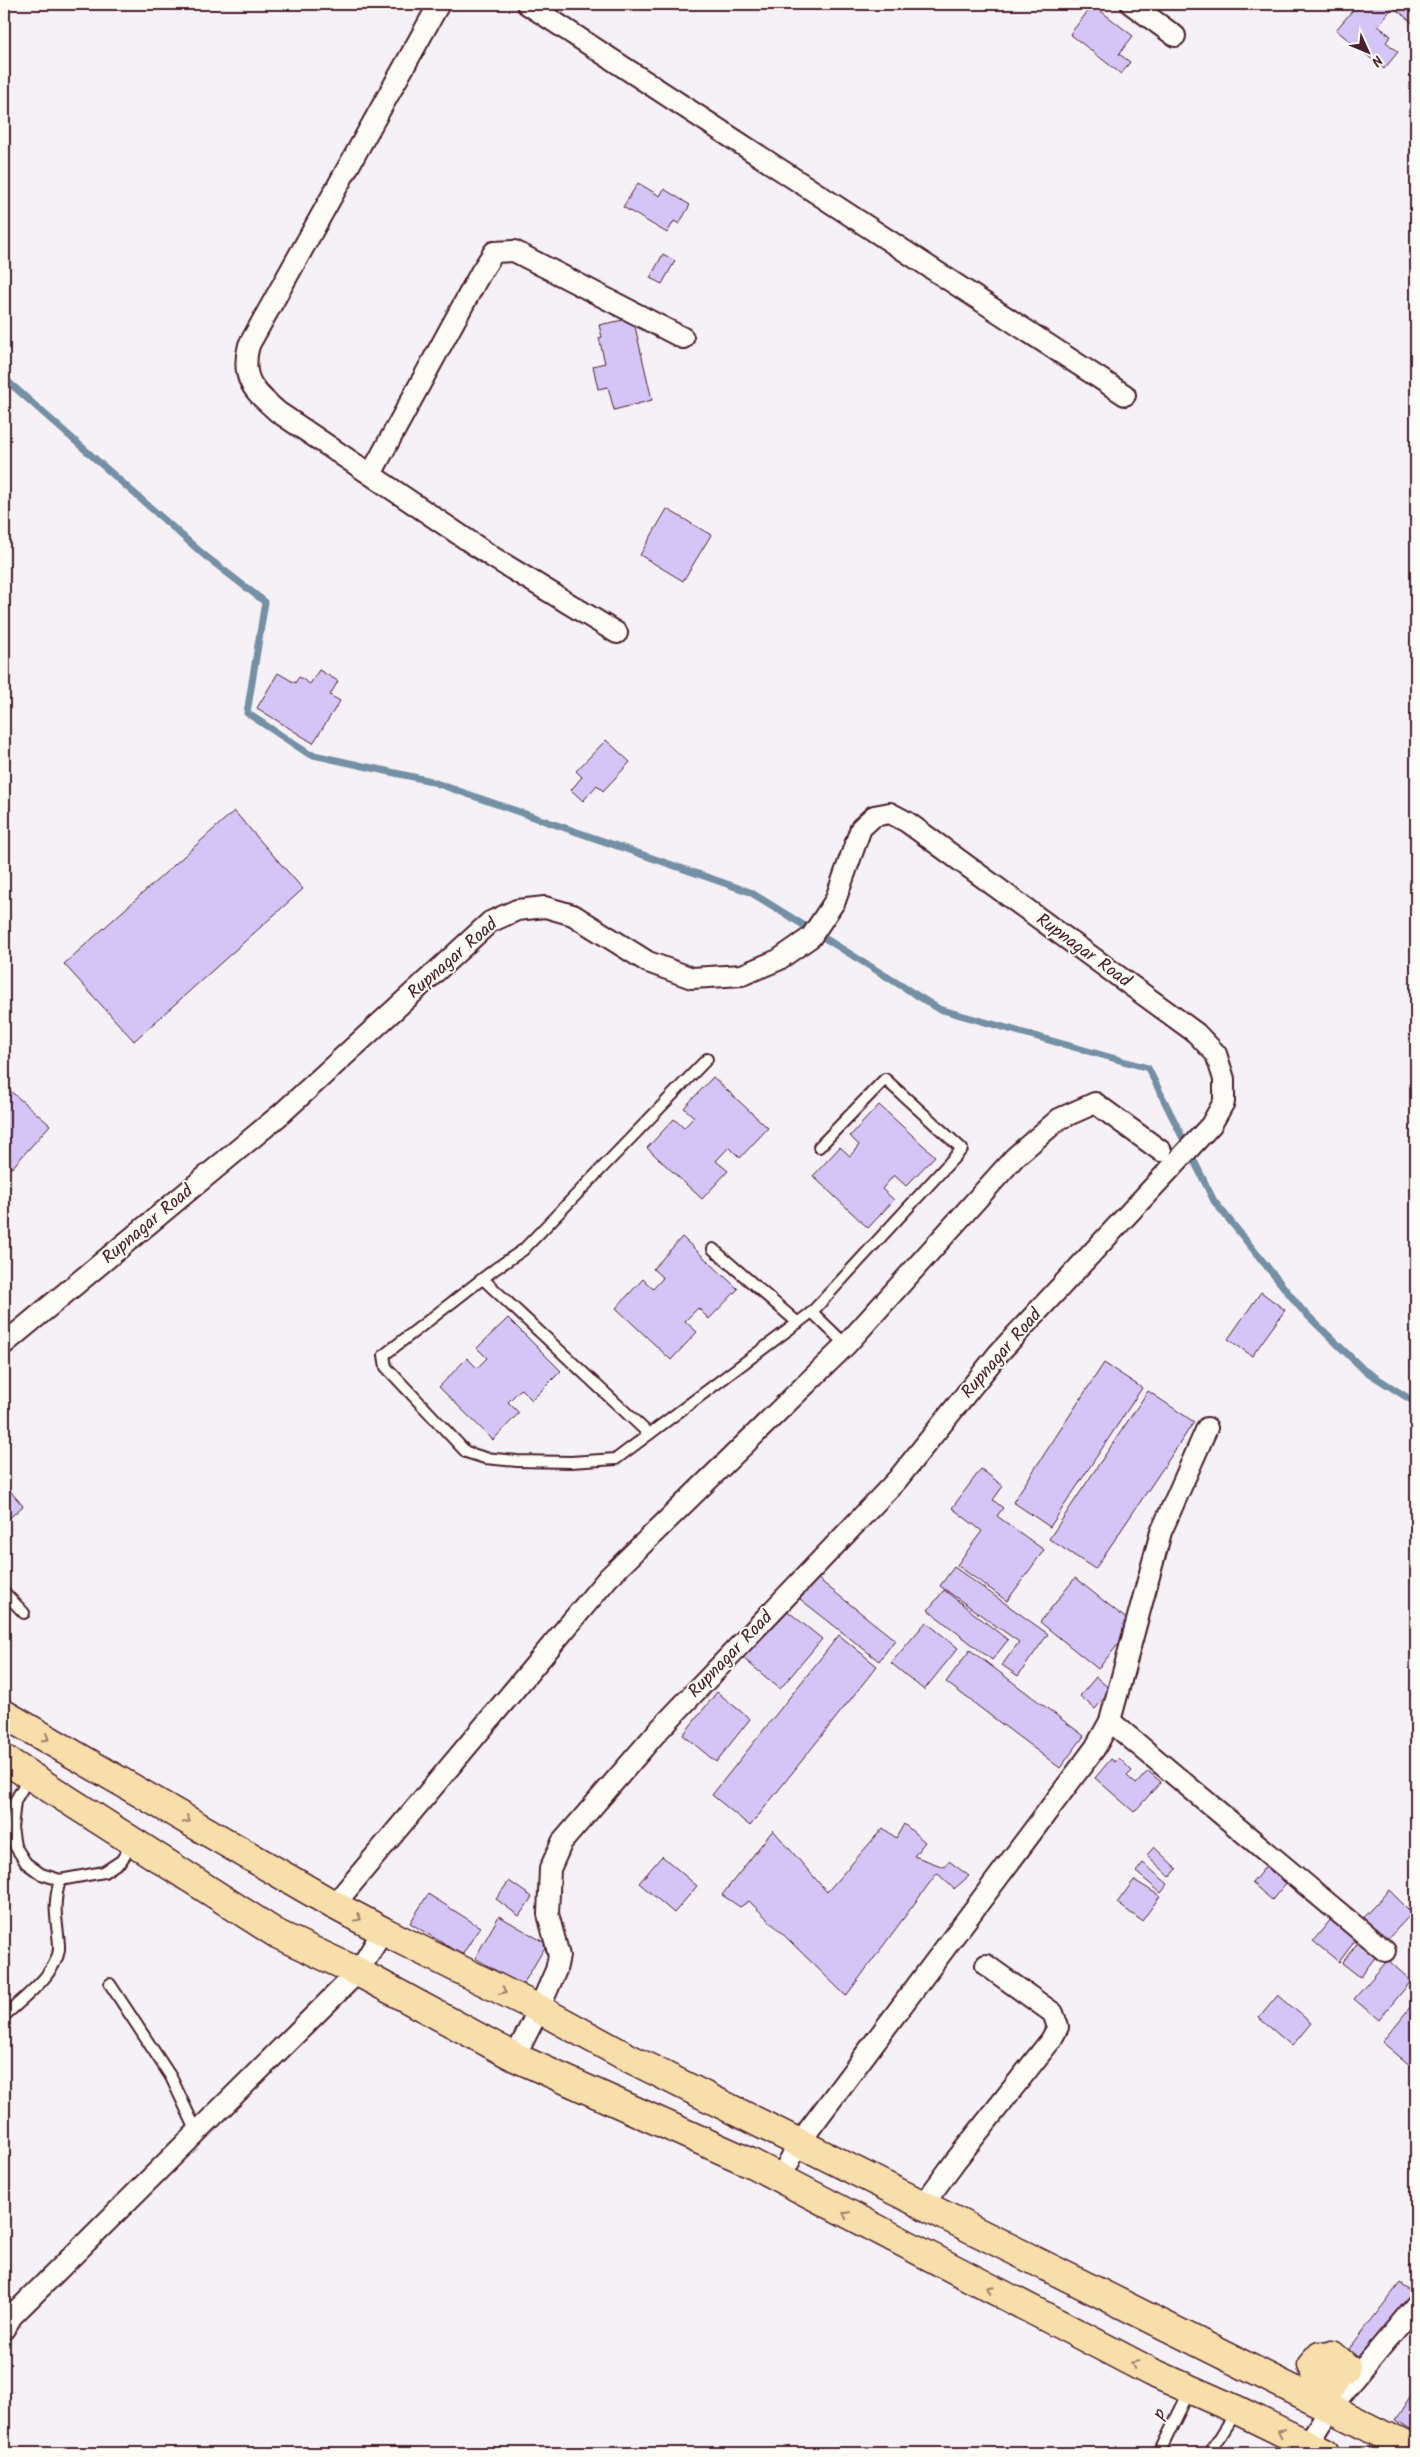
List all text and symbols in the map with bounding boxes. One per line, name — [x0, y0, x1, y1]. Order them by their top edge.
north arrow — [1342, 28, 1392, 78]
text: N — [1366, 50, 1388, 71]
street label: Rupnagar Road — [1029, 906, 1138, 996]
street label: Rupnagar Road — [401, 911, 506, 1007]
street label: Rupnagar Road — [96, 1177, 201, 1272]
street label: Rupnagar Road — [954, 1301, 1050, 1406]
street label: Rupnagar Road — [682, 1604, 781, 1705]
one-way arrow — [41, 1732, 50, 1742]
one-way arrow — [181, 1813, 190, 1823]
one-way arrow — [353, 1912, 362, 1922]
one-way arrow — [498, 1985, 507, 1995]
one-way arrow — [842, 2210, 851, 2220]
one-way arrow — [986, 2285, 995, 2295]
one-way arrow — [1130, 2360, 1139, 2370]
street label: p — [1145, 2403, 1175, 2425]
one-way arrow — [1277, 2428, 1286, 2438]

